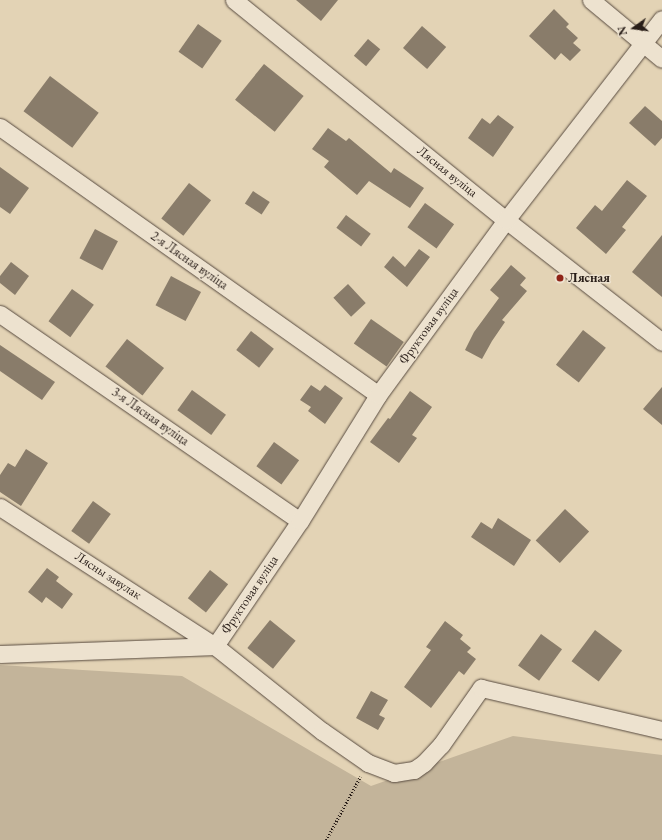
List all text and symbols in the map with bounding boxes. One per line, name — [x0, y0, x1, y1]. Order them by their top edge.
north arrow — [614, 8, 654, 48]
text: N — [614, 25, 630, 37]
street label: Лясная вуліца — [414, 143, 480, 201]
street label: 2-я Лясная вуліца — [147, 229, 231, 293]
place label: Лясная — [568, 270, 610, 286]
marker: Лясная — [555, 273, 565, 283]
street label: Фруктовая вуліца — [396, 285, 462, 367]
street label: 3-я Лясная вуліца — [108, 385, 192, 449]
street label: Лясны завулак — [72, 549, 144, 603]
street label: Фруктовая вуліца — [218, 553, 282, 637]

